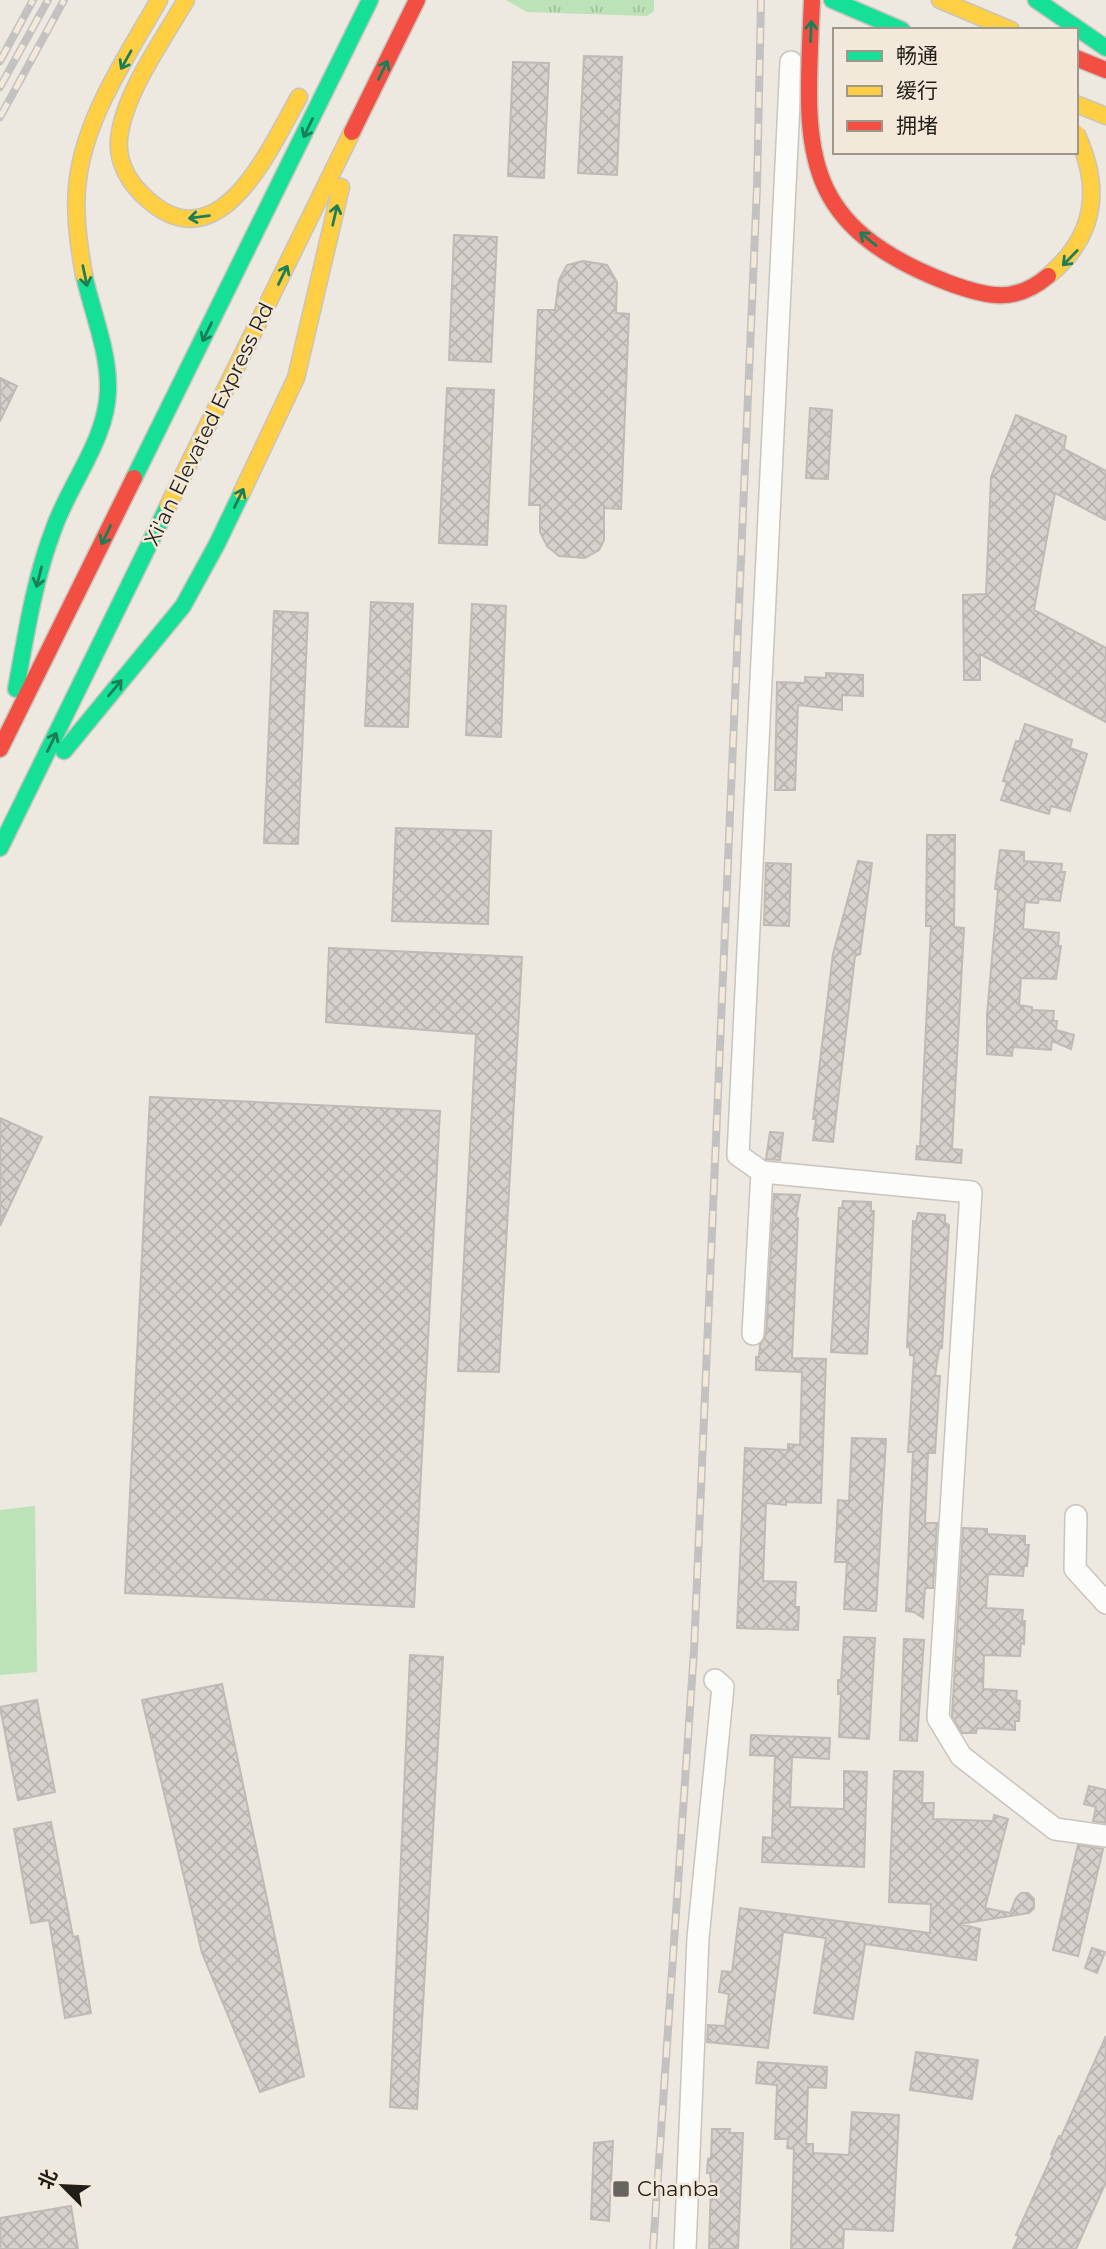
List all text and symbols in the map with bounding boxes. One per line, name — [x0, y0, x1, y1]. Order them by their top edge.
one-way arrow — [804, 19, 818, 42]
legend — [833, 28, 1078, 154]
text: 畅通 — [896, 43, 938, 68]
one-way arrow — [119, 49, 133, 69]
one-way arrow — [376, 60, 390, 81]
text: 缓行 — [896, 78, 938, 103]
text: 拥堵 — [896, 113, 938, 138]
one-way arrow — [301, 117, 314, 138]
one-way arrow — [329, 204, 343, 227]
one-way arrow — [188, 210, 211, 223]
one-way arrow — [859, 232, 877, 247]
one-way arrow — [1061, 249, 1078, 266]
one-way arrow — [78, 264, 92, 287]
one-way arrow — [276, 265, 290, 286]
street label: Xi'an Elevated Express Rd — [139, 298, 278, 549]
one-way arrow — [199, 321, 213, 341]
one-way arrow — [233, 488, 246, 509]
one-way arrow — [98, 524, 112, 545]
one-way arrow — [32, 565, 45, 588]
one-way arrow — [108, 680, 123, 698]
one-way arrow — [46, 732, 59, 753]
north arrow — [28, 2151, 98, 2221]
text: 北 — [34, 2166, 62, 2193]
place label: Chanba — [637, 2176, 719, 2201]
marker: Chanba — [611, 2179, 631, 2199]

